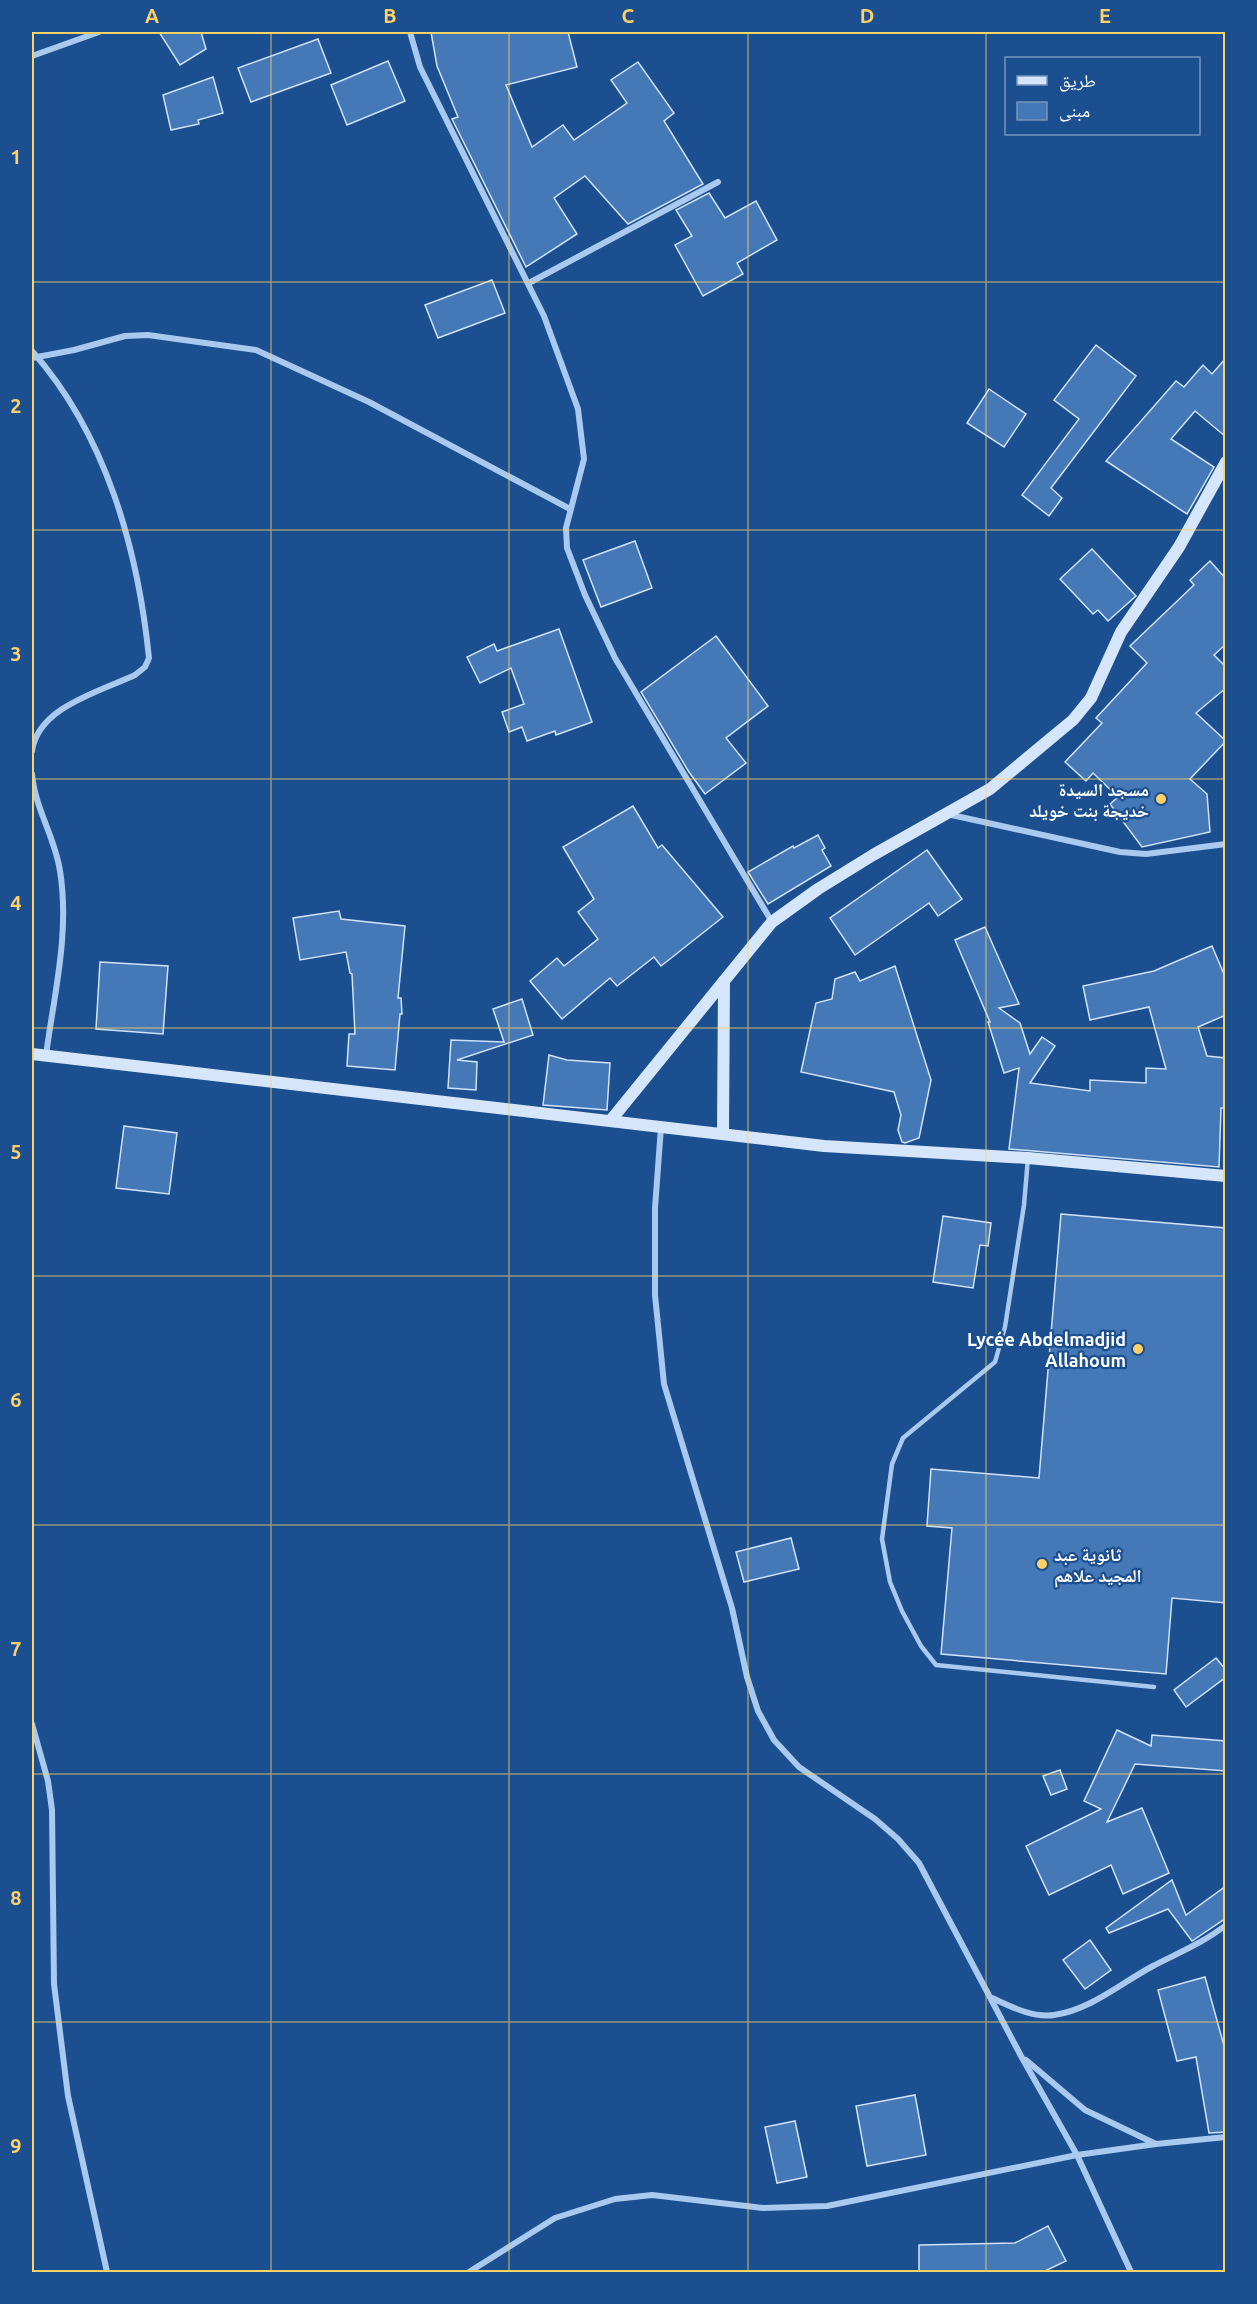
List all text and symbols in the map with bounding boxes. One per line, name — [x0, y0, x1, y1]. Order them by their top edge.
text: A — [145, 4, 159, 27]
text: B — [383, 4, 397, 27]
text: C — [622, 4, 635, 27]
text: D — [860, 4, 874, 27]
text: E — [1099, 4, 1111, 27]
legend — [1005, 57, 1200, 135]
text: طريق — [1059, 70, 1096, 92]
text: مبنى — [1059, 100, 1090, 122]
text: 1 — [10, 145, 22, 168]
text: 2 — [10, 394, 22, 417]
text: 3 — [10, 642, 22, 665]
place label: مسجد السيدة خديجة بنت خويلد — [1029, 779, 1149, 822]
marker: مسجد السيدة خديجة بنت خويلد — [1154, 792, 1168, 806]
text: 4 — [10, 891, 22, 914]
text: 5 — [10, 1140, 22, 1163]
place label: Lycée Abdelmadjid Allahoum — [967, 1329, 1126, 1370]
marker: Lycée Abdelmadjid Allahoum — [1131, 1342, 1145, 1356]
text: 6 — [10, 1388, 22, 1411]
place label: ثانوية عبد المجيد علاهم — [1054, 1544, 1142, 1588]
marker: ثانوية عبد المجيد علاهم — [1035, 1557, 1049, 1571]
text: 7 — [10, 1637, 22, 1660]
text: 8 — [10, 1886, 22, 1909]
text: 9 — [10, 2134, 22, 2157]

